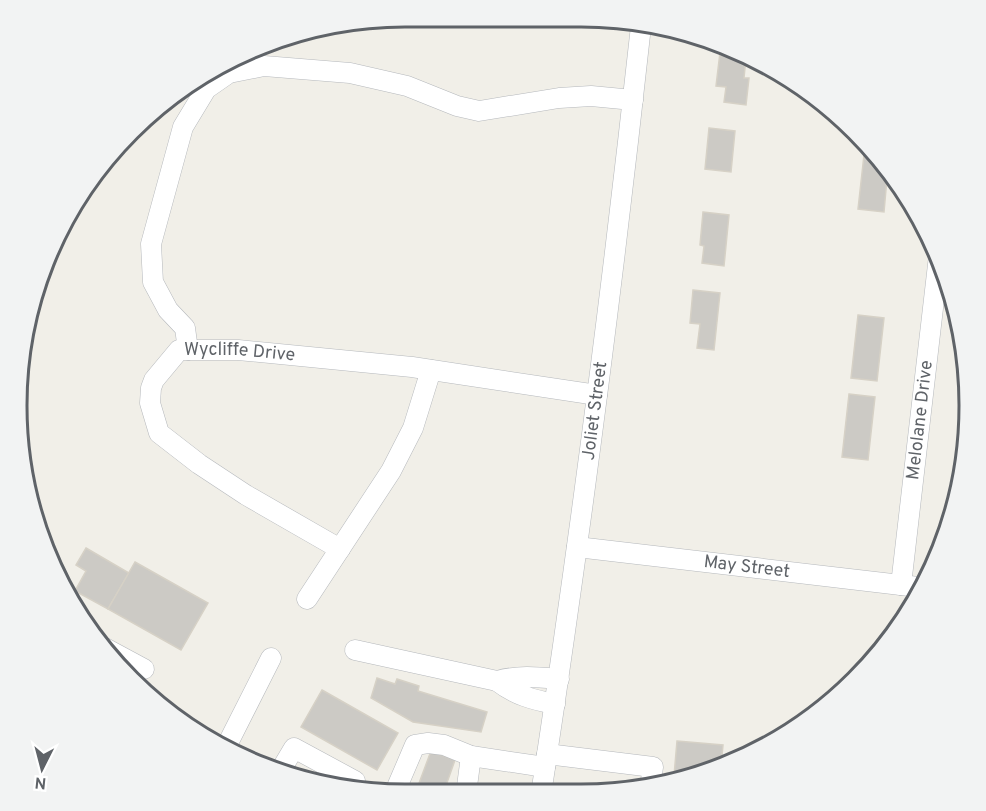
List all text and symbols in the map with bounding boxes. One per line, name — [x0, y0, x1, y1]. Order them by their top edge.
street label: Wycliffe Drive — [184, 339, 296, 367]
street label: Melolane Drive — [902, 359, 938, 481]
street label: Joliet Street — [577, 360, 613, 462]
street label: May Street — [702, 550, 791, 583]
north arrow — [12, 739, 72, 799]
text: N — [34, 771, 47, 792]

